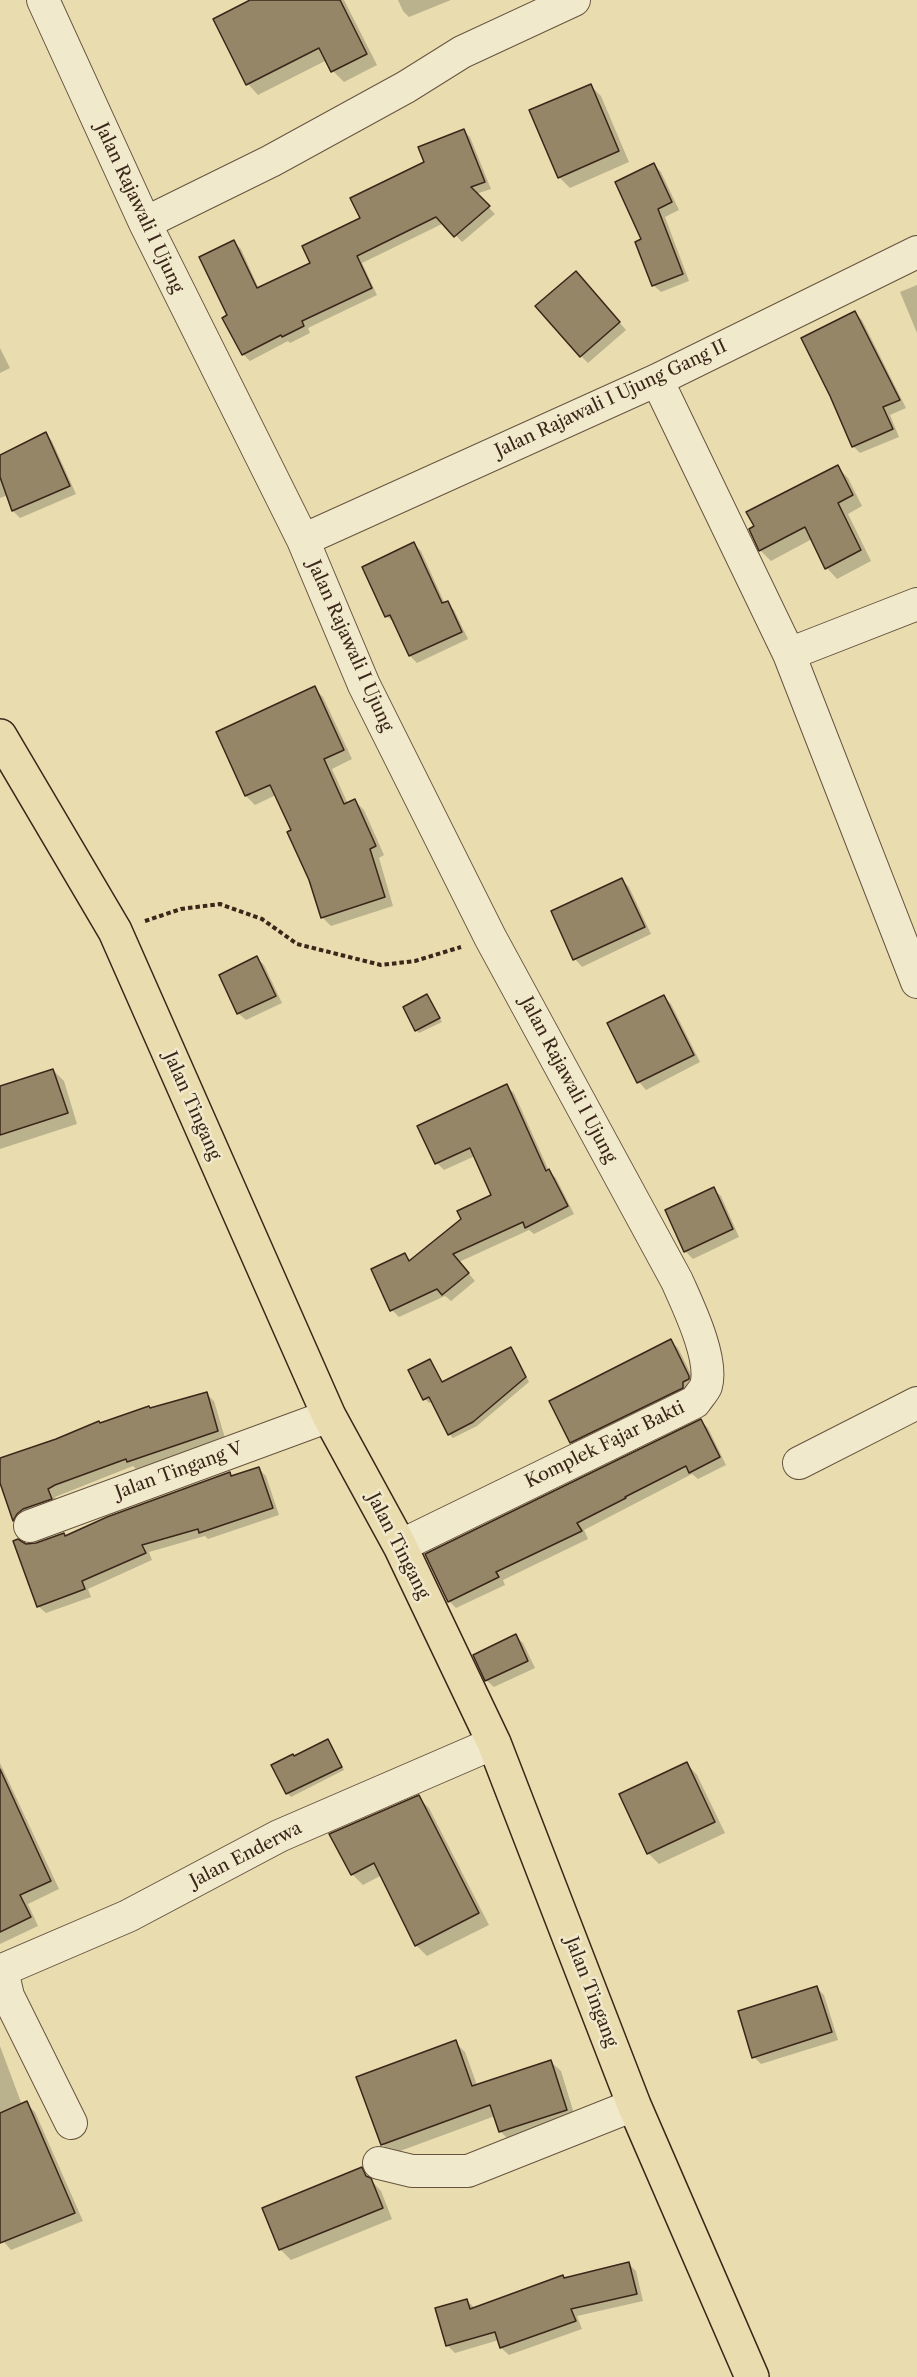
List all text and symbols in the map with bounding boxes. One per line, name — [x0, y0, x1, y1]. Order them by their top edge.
street label: Jalan Rajawali I Ujung — [90, 120, 188, 296]
street label: Jalan Rajawali I Ujung Gang II — [492, 336, 730, 462]
street label: Jalan Rajawali I Ujung — [302, 557, 398, 735]
street label: Jalan Rajawali I Ujung — [515, 993, 621, 1167]
street label: Jalan Tingang — [159, 1049, 225, 1163]
street label: Komplek Fajar Bakti — [522, 1397, 688, 1493]
street label: Jalan Tingang V — [112, 1438, 246, 1504]
street label: Jalan Tingang — [362, 1489, 434, 1603]
street label: Jalan Enderwa — [186, 1818, 306, 1892]
street label: Jalan Tingang — [560, 1934, 622, 2050]

